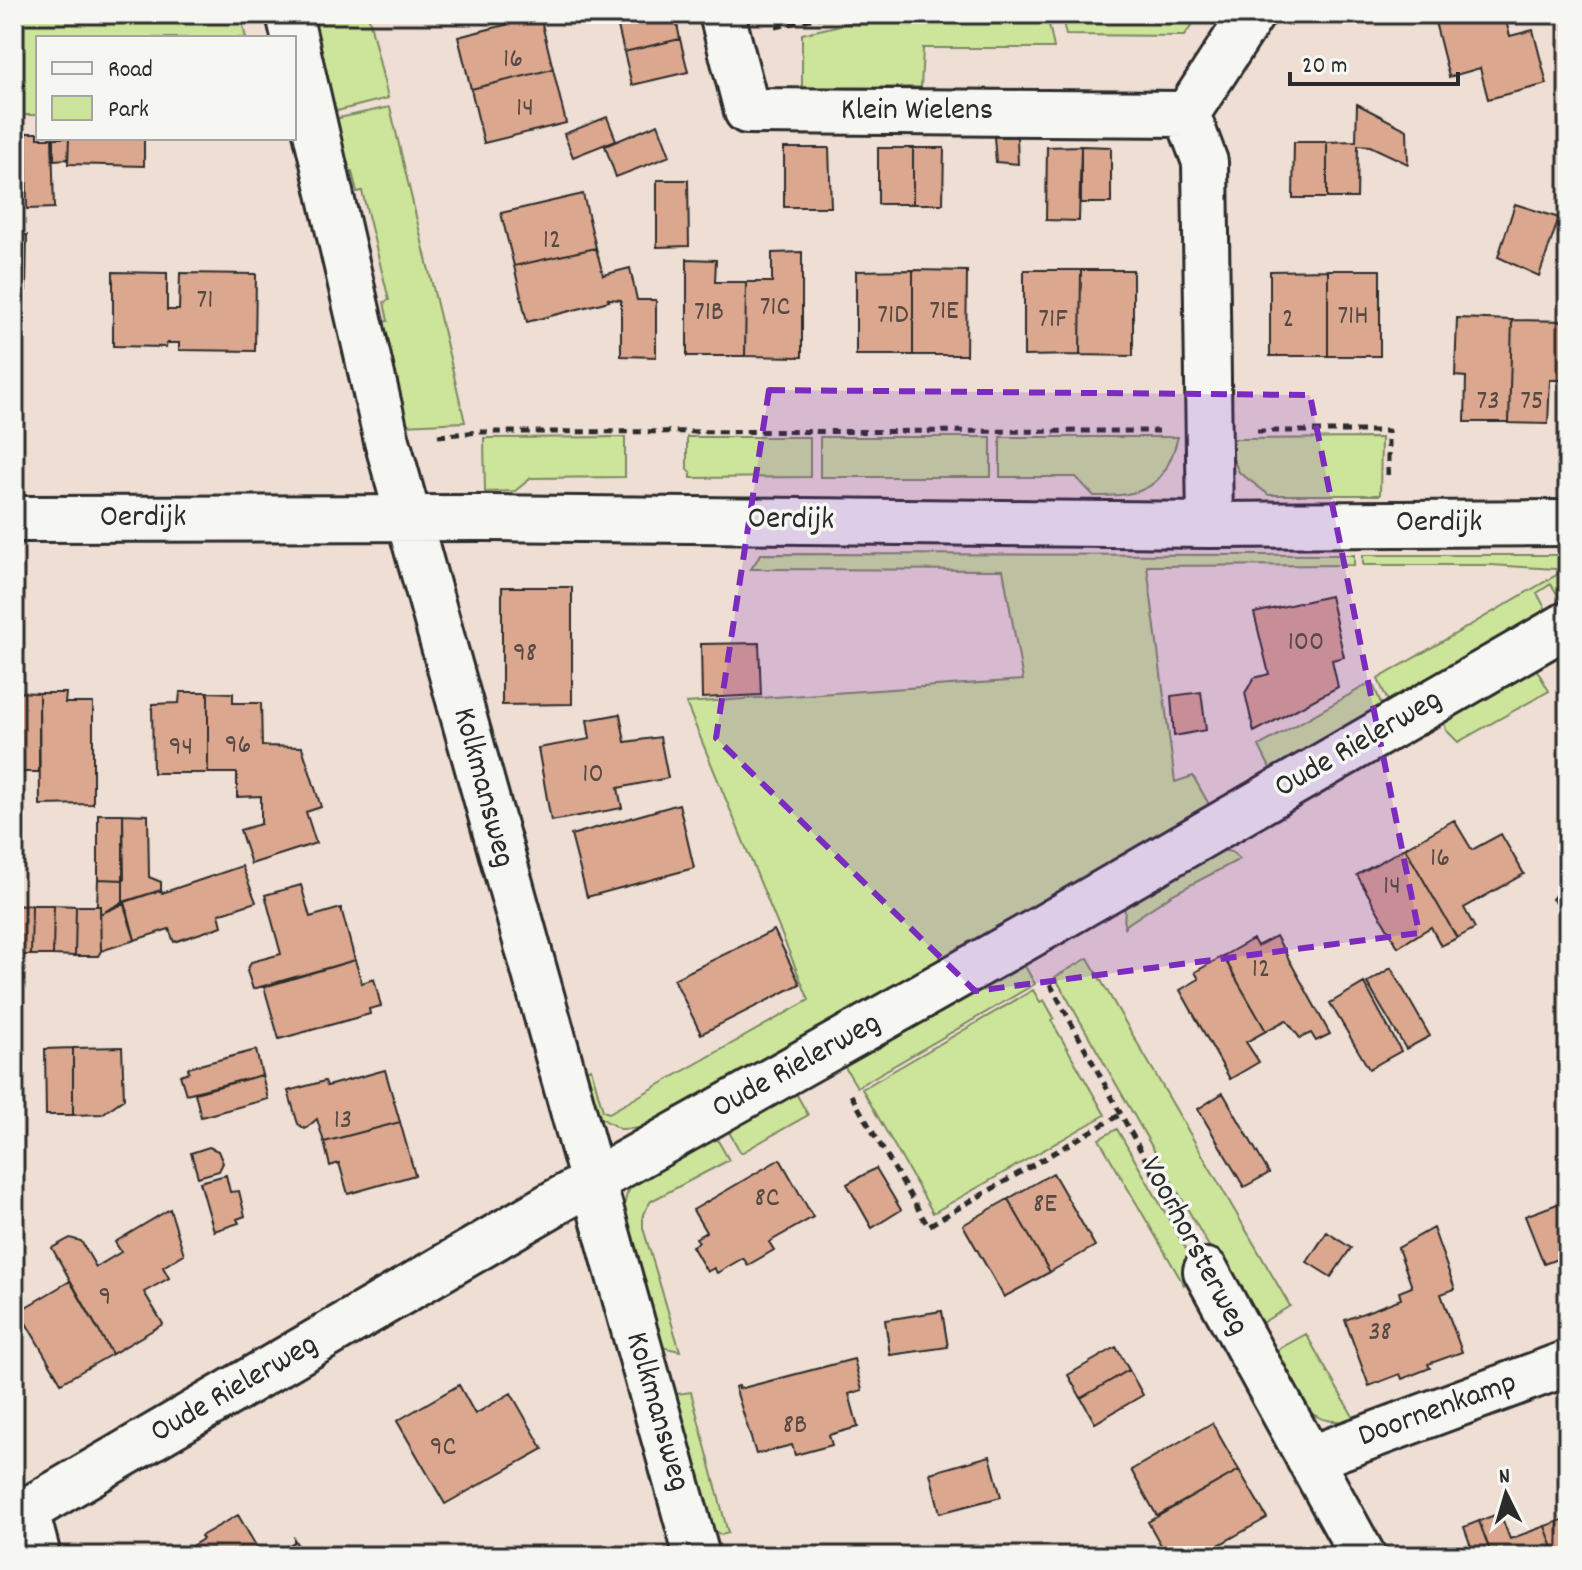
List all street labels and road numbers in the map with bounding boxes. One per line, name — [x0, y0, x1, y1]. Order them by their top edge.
street label: Klein Wielens — [841, 89, 993, 135]
street label: Oerdijk — [100, 496, 186, 542]
street label: Oerdijk — [747, 497, 835, 545]
street label: Oerdijk — [1396, 501, 1482, 547]
street label: Oude Rielerweg — [1267, 678, 1451, 812]
street label: Kolkmansweg — [439, 703, 525, 873]
street label: Oude Rielerweg — [704, 1002, 890, 1132]
street label: Voorhorsterweg — [1127, 1149, 1259, 1345]
street label: Oude Rielerweg — [143, 1323, 327, 1457]
street label: Kolkmansweg — [611, 1327, 701, 1497]
street label: Doornenkamp — [1352, 1361, 1524, 1461]

